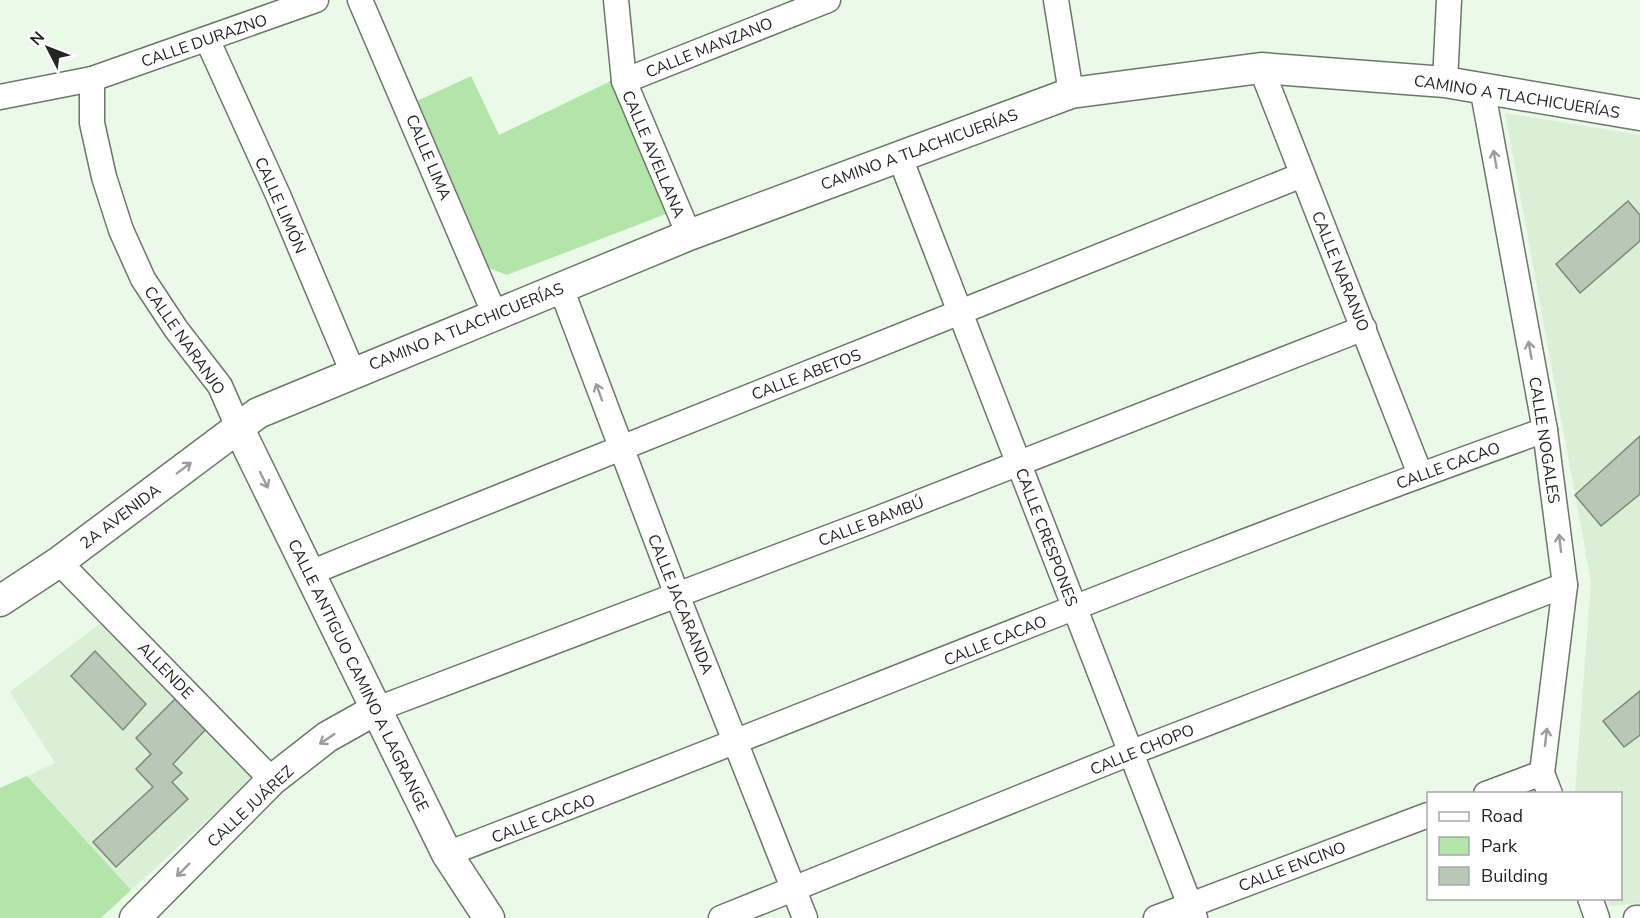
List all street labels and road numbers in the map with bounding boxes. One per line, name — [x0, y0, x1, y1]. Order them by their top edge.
street label: CALLE DURAZNO — [138, 9, 270, 73]
street label: CALLE MANZANO — [643, 12, 776, 83]
street label: CAMINO A TLACHICUERÍAS — [1412, 70, 1622, 124]
street label: CALLE AVELLANA — [616, 87, 690, 222]
street label: CAMINO A TLACHICUERÍAS — [818, 104, 1021, 196]
street label: CALLE LIMA — [400, 111, 456, 204]
street label: CALLE LIMÓN — [249, 154, 311, 257]
street label: CALLE NARANJO — [1306, 208, 1374, 335]
street label: CAMINO A TLACHICUERÍAS — [366, 278, 567, 376]
street label: CALLE NARANJO — [138, 282, 230, 399]
street label: CALLE ABETOS — [748, 344, 864, 406]
street label: CALLE NOGALES — [1523, 375, 1565, 505]
street label: CALLE CACAO — [1393, 437, 1503, 495]
street label: CALLE CRESPONES — [1010, 465, 1083, 610]
street label: 2A AVENIDA — [76, 479, 166, 554]
street label: CALLE BAMBÚ — [815, 492, 927, 552]
street label: CALLE JACARANDA — [642, 531, 718, 678]
street label: CALLE ANTIGUO CAMINO A LAGRANGE — [282, 536, 434, 815]
street label: CALLE CACAO — [941, 610, 1050, 672]
street label: ALLENDE — [133, 637, 198, 704]
street label: CALLE CHOPO — [1087, 719, 1198, 781]
street label: CALLE JUÁREZ — [203, 761, 299, 853]
street label: CALLE CACAO — [488, 789, 598, 849]
street label: CALLE ENCINO — [1236, 836, 1349, 897]

